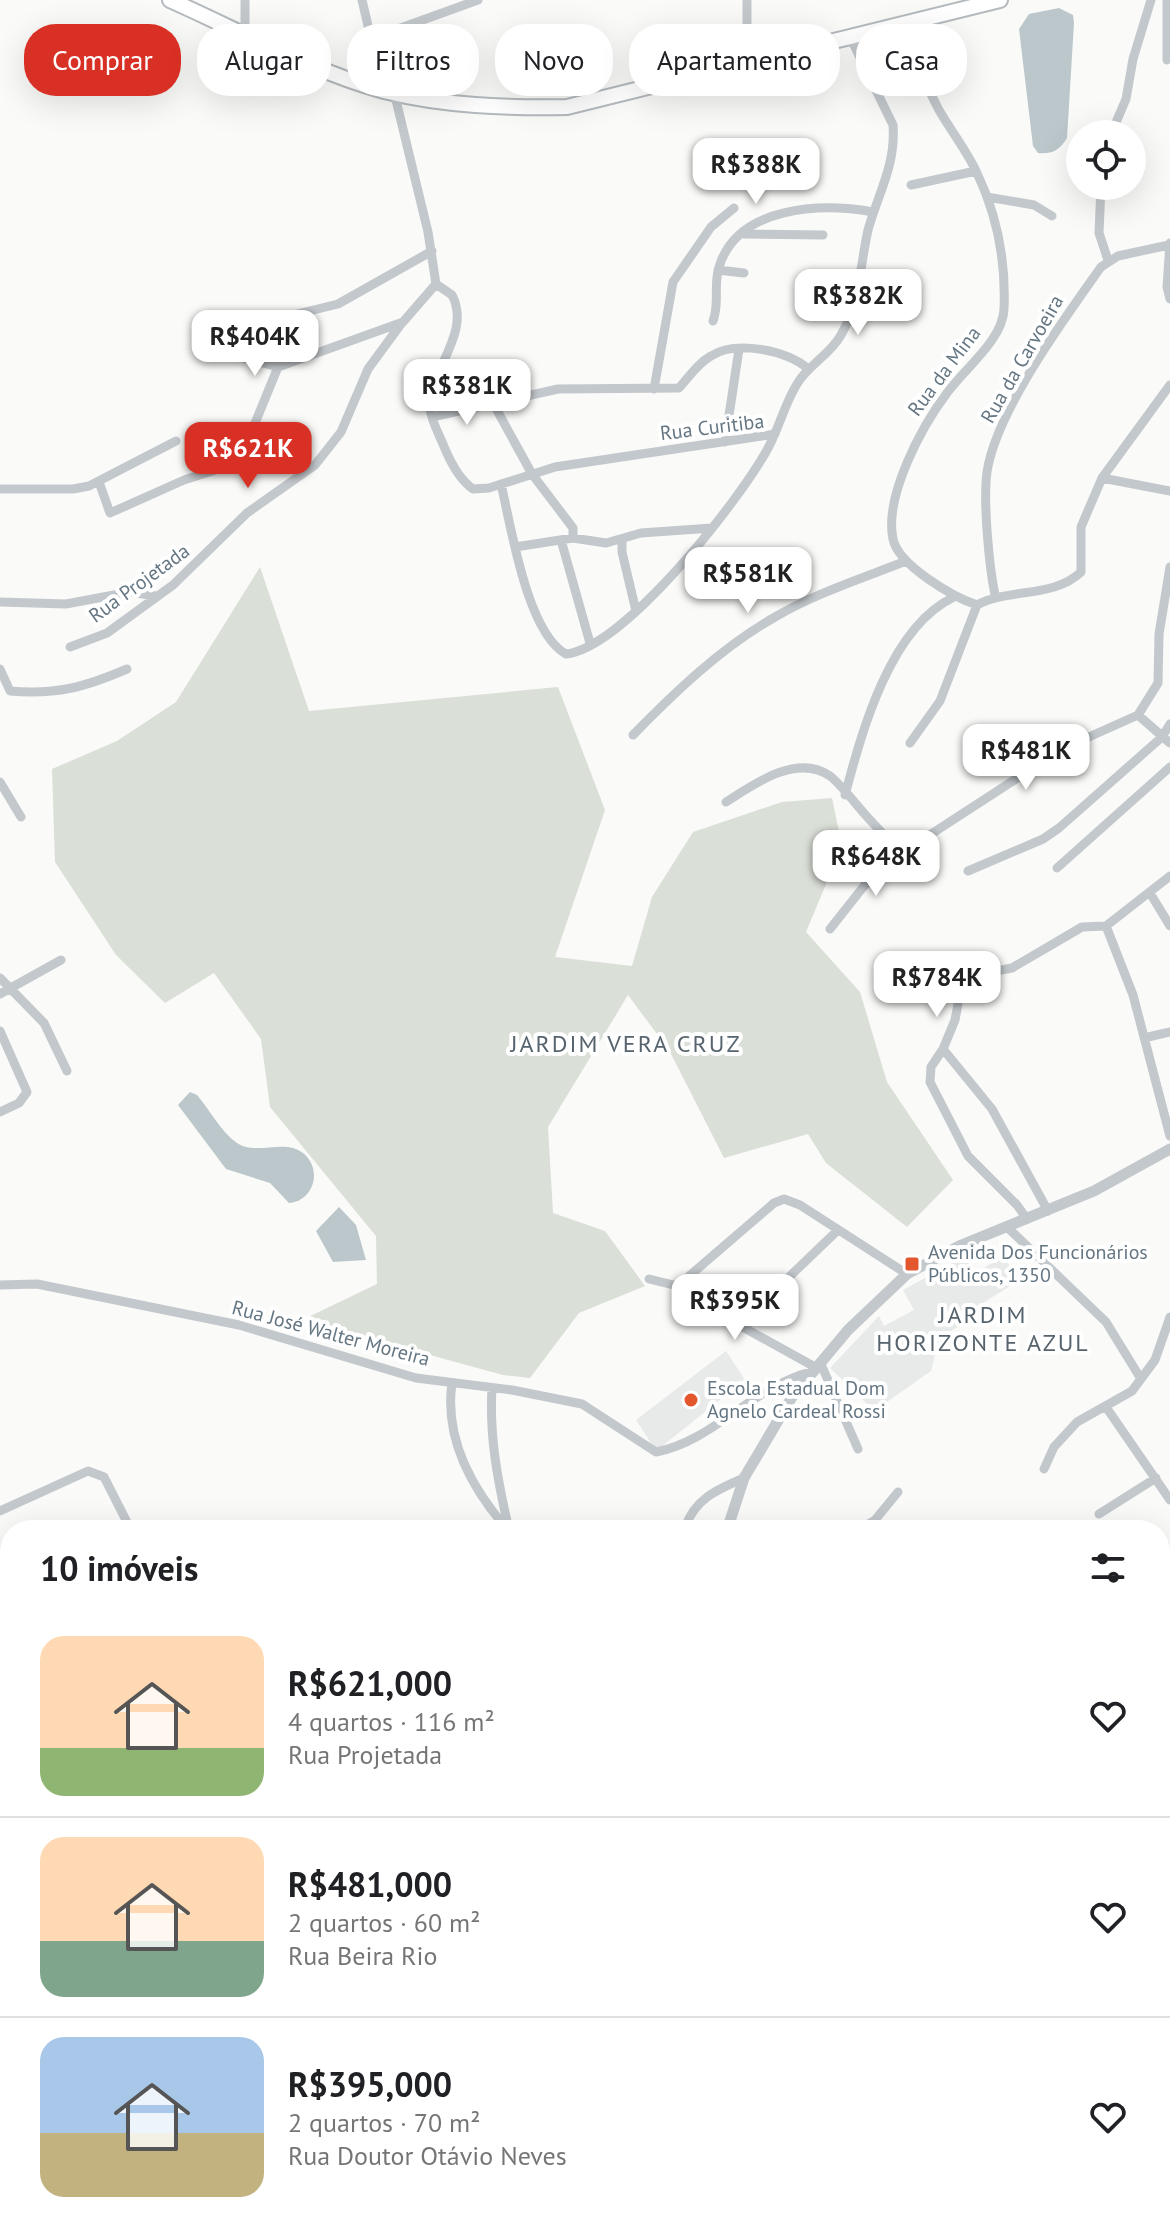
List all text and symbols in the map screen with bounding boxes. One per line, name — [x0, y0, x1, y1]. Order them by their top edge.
chip: Comprar — [24, 24, 181, 96]
chip: Alugar — [197, 24, 331, 96]
chip: Filtros — [347, 24, 479, 96]
chip: Novo — [495, 24, 613, 96]
chip: Apartamento — [629, 24, 840, 96]
chip: Casa — [856, 24, 967, 96]
map controls — [1066, 120, 1146, 200]
button: locate — [1066, 120, 1146, 200]
pin: R$388K — [691, 138, 821, 206]
text: R$388K — [711, 147, 801, 180]
pin: R$382K — [793, 269, 923, 337]
text: R$382K — [813, 278, 903, 311]
street label: Rua da Carvoeira — [975, 290, 1069, 428]
pin: R$404K — [190, 310, 320, 378]
text: R$404K — [210, 319, 300, 352]
street label: Rua da Mina — [902, 321, 986, 421]
pin: R$381K — [402, 359, 532, 427]
text: R$381K — [422, 368, 512, 401]
street label: Rua Curitiba — [658, 408, 766, 446]
pin: R$621K — [183, 422, 313, 490]
text: R$621K — [203, 431, 293, 464]
street label: Rua Projetada — [83, 538, 195, 628]
pin: R$581K — [683, 547, 813, 615]
text: R$581K — [703, 556, 793, 589]
pin: R$481K — [961, 724, 1091, 792]
text: R$481K — [981, 733, 1071, 766]
pin: R$648K — [811, 830, 941, 898]
text: R$648K — [831, 839, 921, 872]
pin: R$784K — [872, 951, 1002, 1019]
text: R$784K — [892, 960, 982, 993]
district label: JARDIM VERA CRUZ — [510, 1028, 741, 1059]
place label: Avenida Dos Funcionários Públicos, 1350 — [928, 1239, 1148, 1288]
marker: Avenida Dos Funcionários Públicos, 1350 — [903, 1255, 921, 1273]
pin: R$395K — [670, 1274, 800, 1342]
text: R$395K — [690, 1283, 780, 1316]
street label: Rua José Walter Moreira — [229, 1294, 433, 1372]
district label: JARDIM HORIZONTE AZUL — [876, 1299, 1090, 1358]
place label: Escola Estadual Dom Agnelo Cardeal Rossi — [707, 1375, 886, 1424]
marker: Escola Estadual Dom Agnelo Cardeal Rossi — [682, 1391, 700, 1409]
text: 10 imóveis — [40, 1546, 198, 1590]
icon: filters — [1086, 1546, 1130, 1590]
text: R$621,000 — [288, 1661, 452, 1705]
icon: home — [104, 1668, 200, 1764]
icon: heart — [1086, 1694, 1130, 1738]
text: 4 quartos · 116 m² — [288, 1705, 495, 1738]
text: Rua Projetada — [288, 1738, 442, 1771]
text: R$481,000 — [288, 1862, 452, 1906]
icon: home — [104, 1869, 200, 1965]
icon: heart — [1086, 1895, 1130, 1939]
text: 2 quartos · 60 m² — [288, 1906, 480, 1939]
text: Rua Beira Rio — [288, 1939, 437, 1972]
text: R$395,000 — [288, 2062, 452, 2106]
icon: home — [104, 2069, 200, 2165]
icon: heart — [1086, 2095, 1130, 2139]
text: 2 quartos · 70 m² — [288, 2106, 480, 2139]
text: Rua Doutor Otávio Neves — [288, 2139, 567, 2172]

